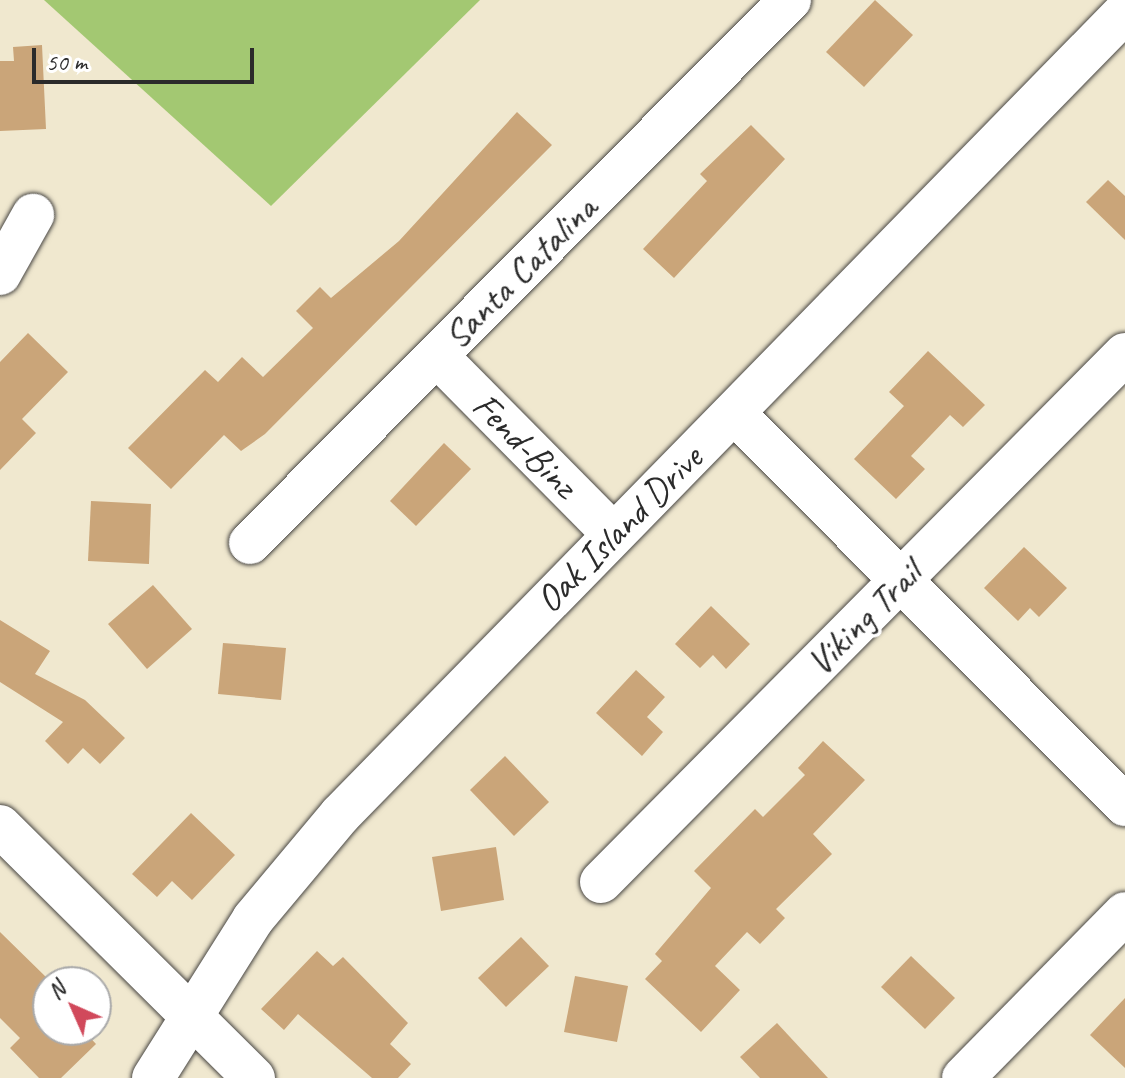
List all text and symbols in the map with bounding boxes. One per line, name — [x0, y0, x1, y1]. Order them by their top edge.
scale bar — [36, 32, 258, 82]
text: 50 m — [46, 47, 87, 77]
street label: Santa Catalina — [434, 186, 606, 358]
street label: Fend-Binz — [463, 383, 587, 507]
street label: Oak Island Drive — [526, 436, 712, 622]
street label: Viking Trail — [797, 551, 931, 685]
north arrow — [32, 966, 112, 1046]
text: N — [42, 976, 71, 1005]

